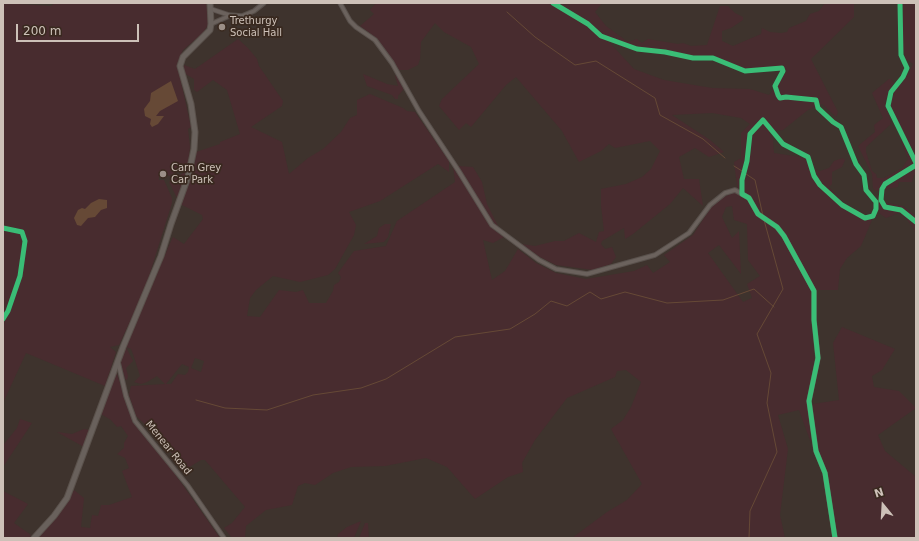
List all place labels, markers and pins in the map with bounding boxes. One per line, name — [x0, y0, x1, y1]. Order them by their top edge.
place label: Trethurgy Social Hall — [230, 15, 282, 38]
marker: Trethurgy Social Hall — [217, 22, 227, 32]
place label: Carn Grey Car Park — [171, 162, 221, 186]
marker: Carn Grey Car Park — [158, 169, 168, 179]

